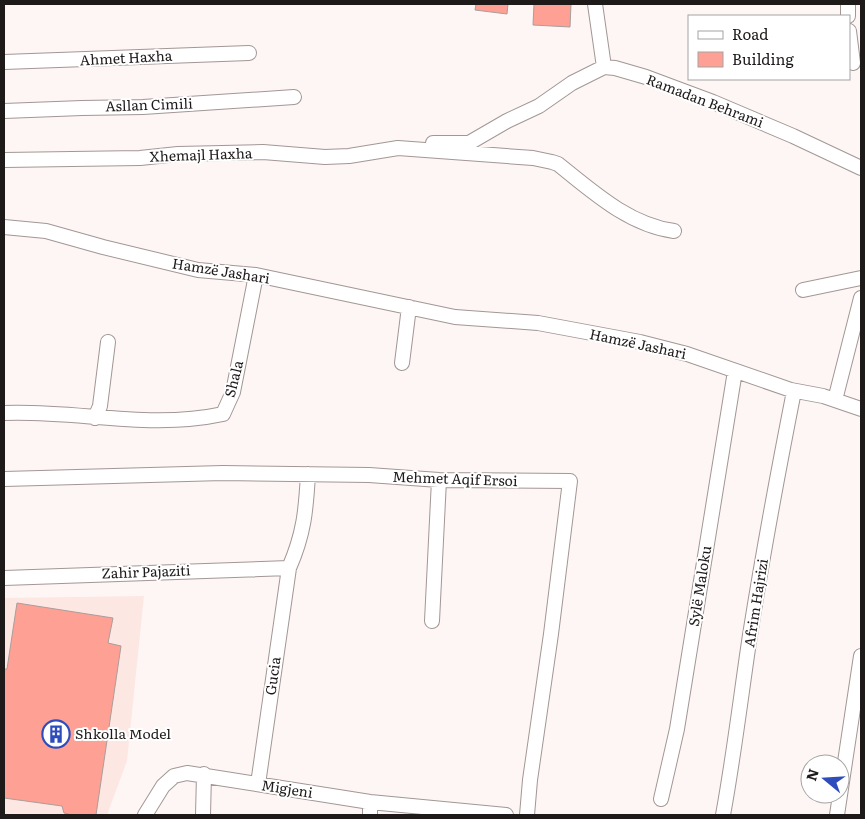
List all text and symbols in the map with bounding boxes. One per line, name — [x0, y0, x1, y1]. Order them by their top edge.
legend — [688, 15, 850, 80]
text: Road — [732, 22, 768, 45]
street label: Ahmet Haxha — [79, 45, 173, 69]
text: Building — [732, 47, 794, 70]
street label: Ramadan Behrami — [644, 68, 767, 132]
street label: Asllan Cimili — [105, 92, 193, 116]
street label: Xhemajl Haxha — [149, 142, 253, 166]
street label: Hamzë Jashari — [171, 252, 272, 288]
street label: Hamzë Jashari — [588, 323, 689, 363]
street label: Shala — [219, 358, 247, 399]
street label: Mehmet Aqif Ersoi — [392, 466, 518, 490]
street label: Sylë Maloku — [683, 544, 715, 628]
street label: Afrim Hajrizi — [738, 557, 772, 649]
street label: Zahir Pajaziti — [101, 559, 191, 583]
street label: Gucia — [259, 655, 285, 696]
building icon: Shkolla Model — [41, 719, 71, 749]
place label: Shkolla Model — [75, 723, 171, 743]
north arrow — [800, 754, 850, 804]
text: N — [800, 766, 823, 783]
street label: Migjeni — [260, 774, 315, 802]

